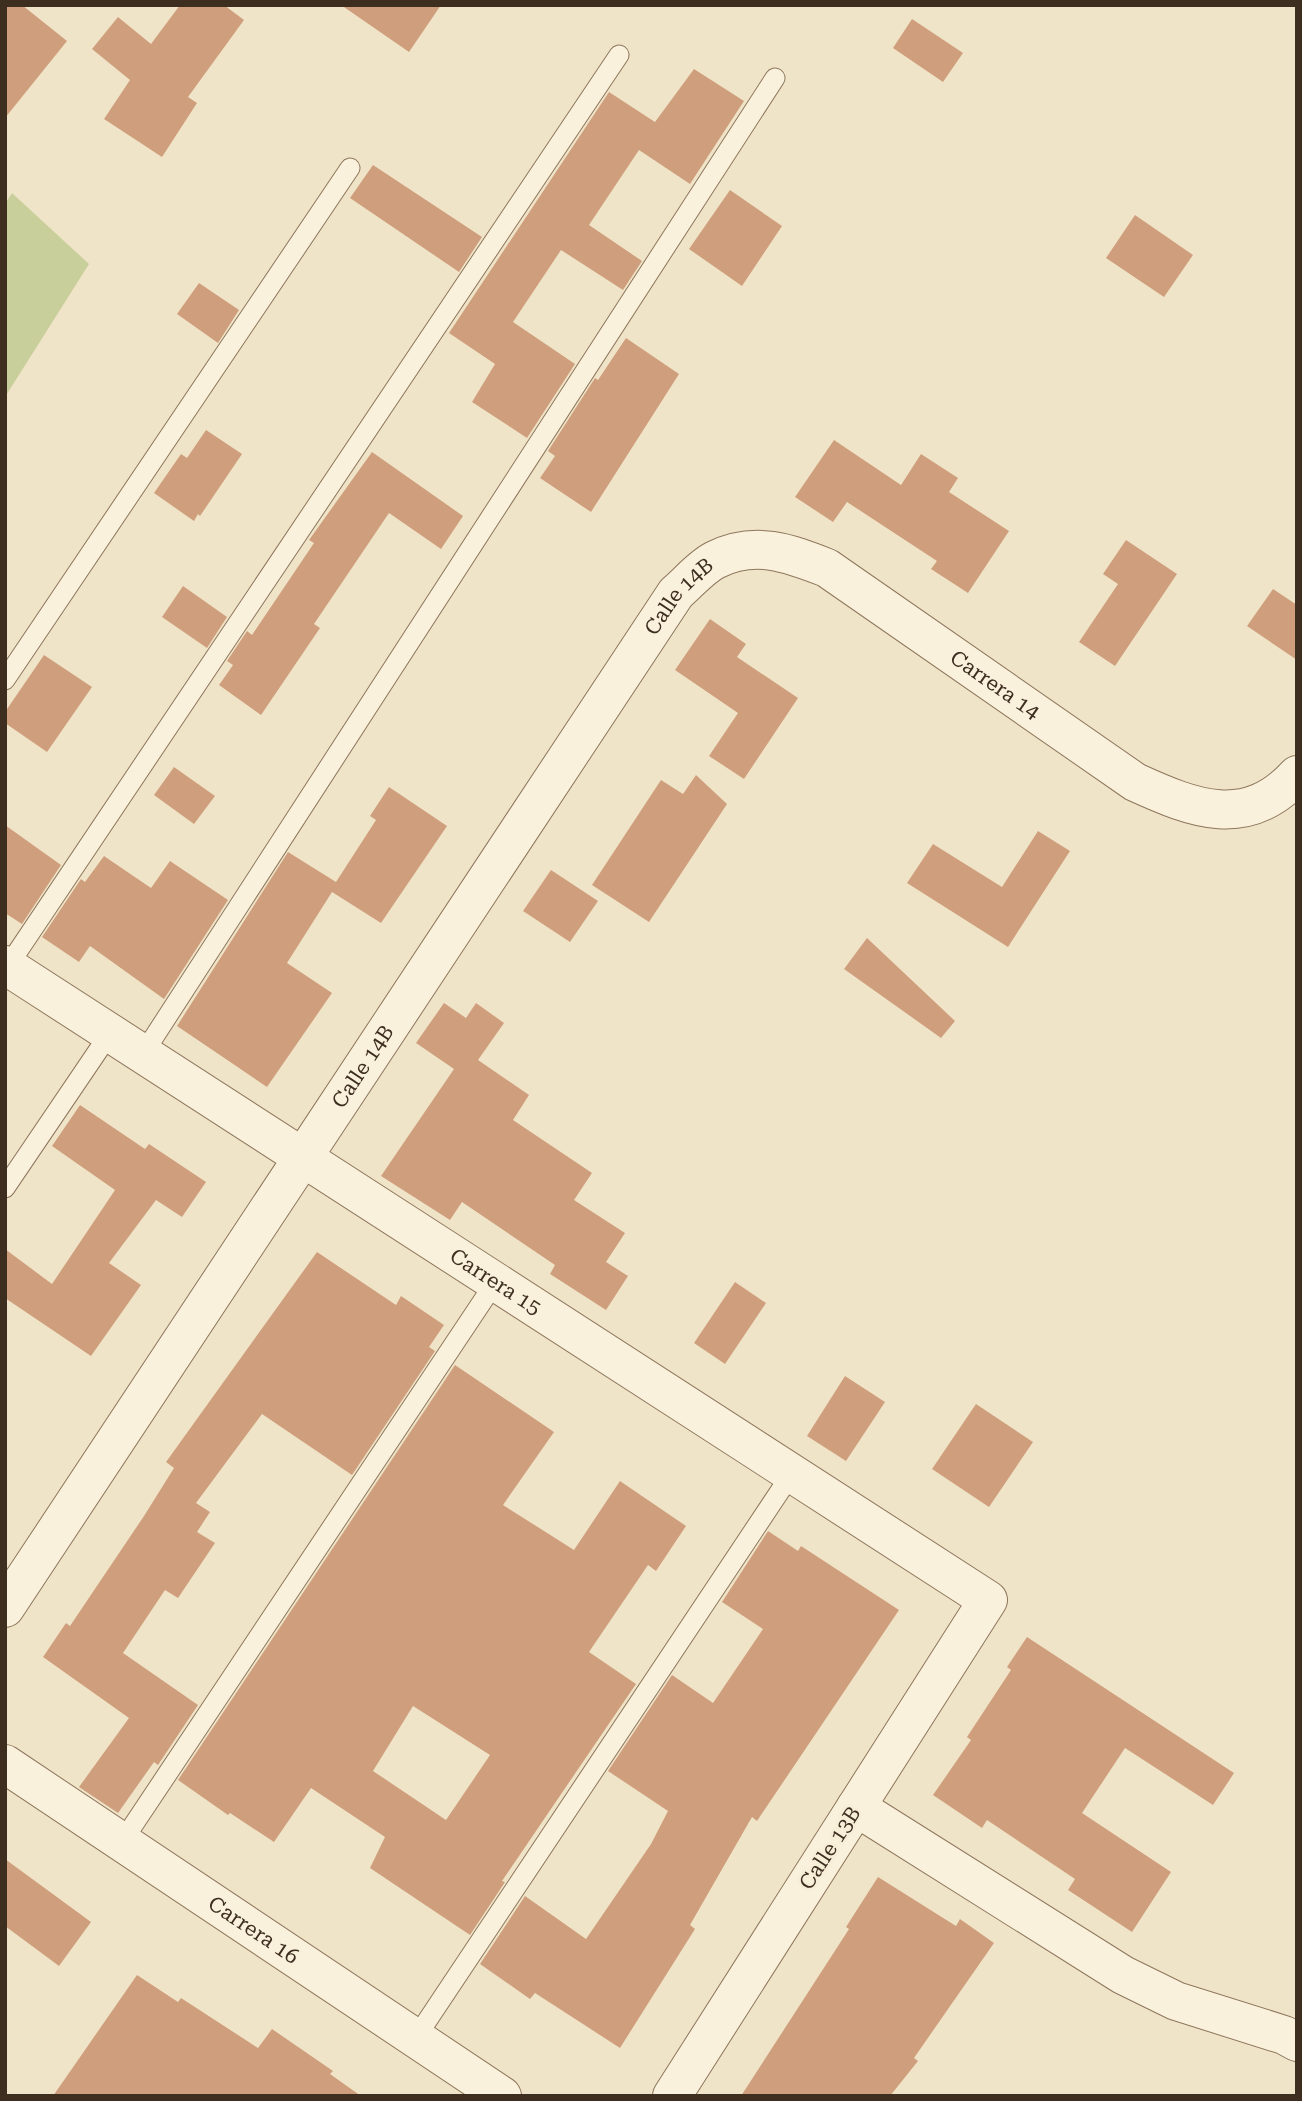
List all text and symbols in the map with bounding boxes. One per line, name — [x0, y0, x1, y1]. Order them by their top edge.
street label: Calle 14B — [640, 553, 718, 639]
street label: Carrera 14 — [946, 645, 1045, 724]
street label: Calle 14B — [327, 1021, 399, 1112]
street label: Carrera 15 — [445, 1244, 546, 1320]
street label: Calle 13B — [794, 1802, 866, 1894]
street label: Carrera 16 — [204, 1891, 303, 1969]

